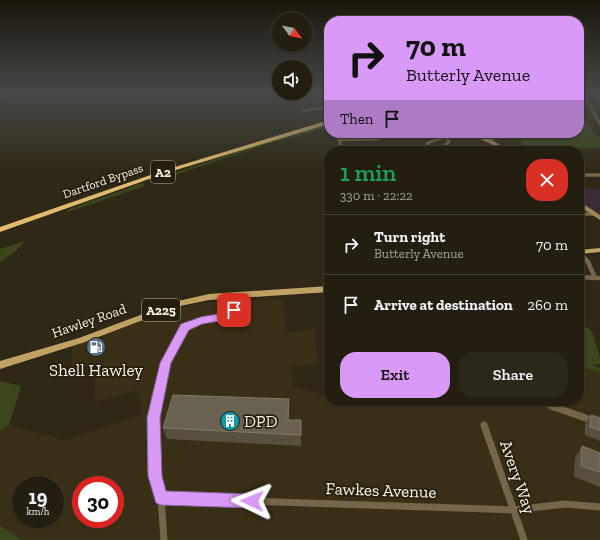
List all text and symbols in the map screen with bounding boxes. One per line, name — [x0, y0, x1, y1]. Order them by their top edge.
north arrow — [272, 12, 312, 52]
map controls — [272, 12, 312, 100]
text: 70 m — [406, 30, 466, 63]
icon: right — [340, 32, 392, 84]
button: sound — [272, 60, 312, 100]
text: Butterly Avenue — [406, 64, 530, 86]
icon: arrive — [381, 108, 403, 130]
text: Then — [340, 110, 373, 128]
text: 1 min — [340, 158, 396, 187]
button: close — [526, 159, 568, 201]
street label: Dartford Bypass — [61, 161, 145, 201]
road number: A2 — [151, 161, 175, 183]
text: 330 m · 22:22 — [340, 188, 413, 203]
text: Turn right — [374, 228, 445, 246]
icon: right — [340, 234, 362, 256]
text: 70 m — [536, 236, 568, 254]
text: Butterly Avenue — [374, 246, 464, 261]
pin — [217, 293, 251, 327]
icon: arrive — [340, 294, 362, 316]
text: Arrive at destination — [374, 296, 513, 314]
text: 260 m — [527, 296, 568, 314]
road number: A225 — [142, 299, 180, 321]
icon: arrive — [223, 299, 245, 321]
street label: Hawley Road — [50, 300, 129, 342]
fuel station icon: Shell Hawley — [85, 336, 107, 358]
button: Exit — [340, 352, 450, 398]
button: Share — [458, 352, 568, 398]
place label: Shell Hawley — [49, 360, 143, 380]
building icon: DPD — [219, 410, 241, 432]
place label: DPD — [244, 411, 277, 431]
street label: Avery Way — [496, 437, 540, 517]
speed limit sign: 30 — [72, 476, 124, 528]
street label: Fawkes Avenue — [325, 478, 437, 502]
position arrow — [231, 480, 273, 522]
text: 19 — [29, 485, 47, 509]
text: km/h — [27, 506, 49, 518]

